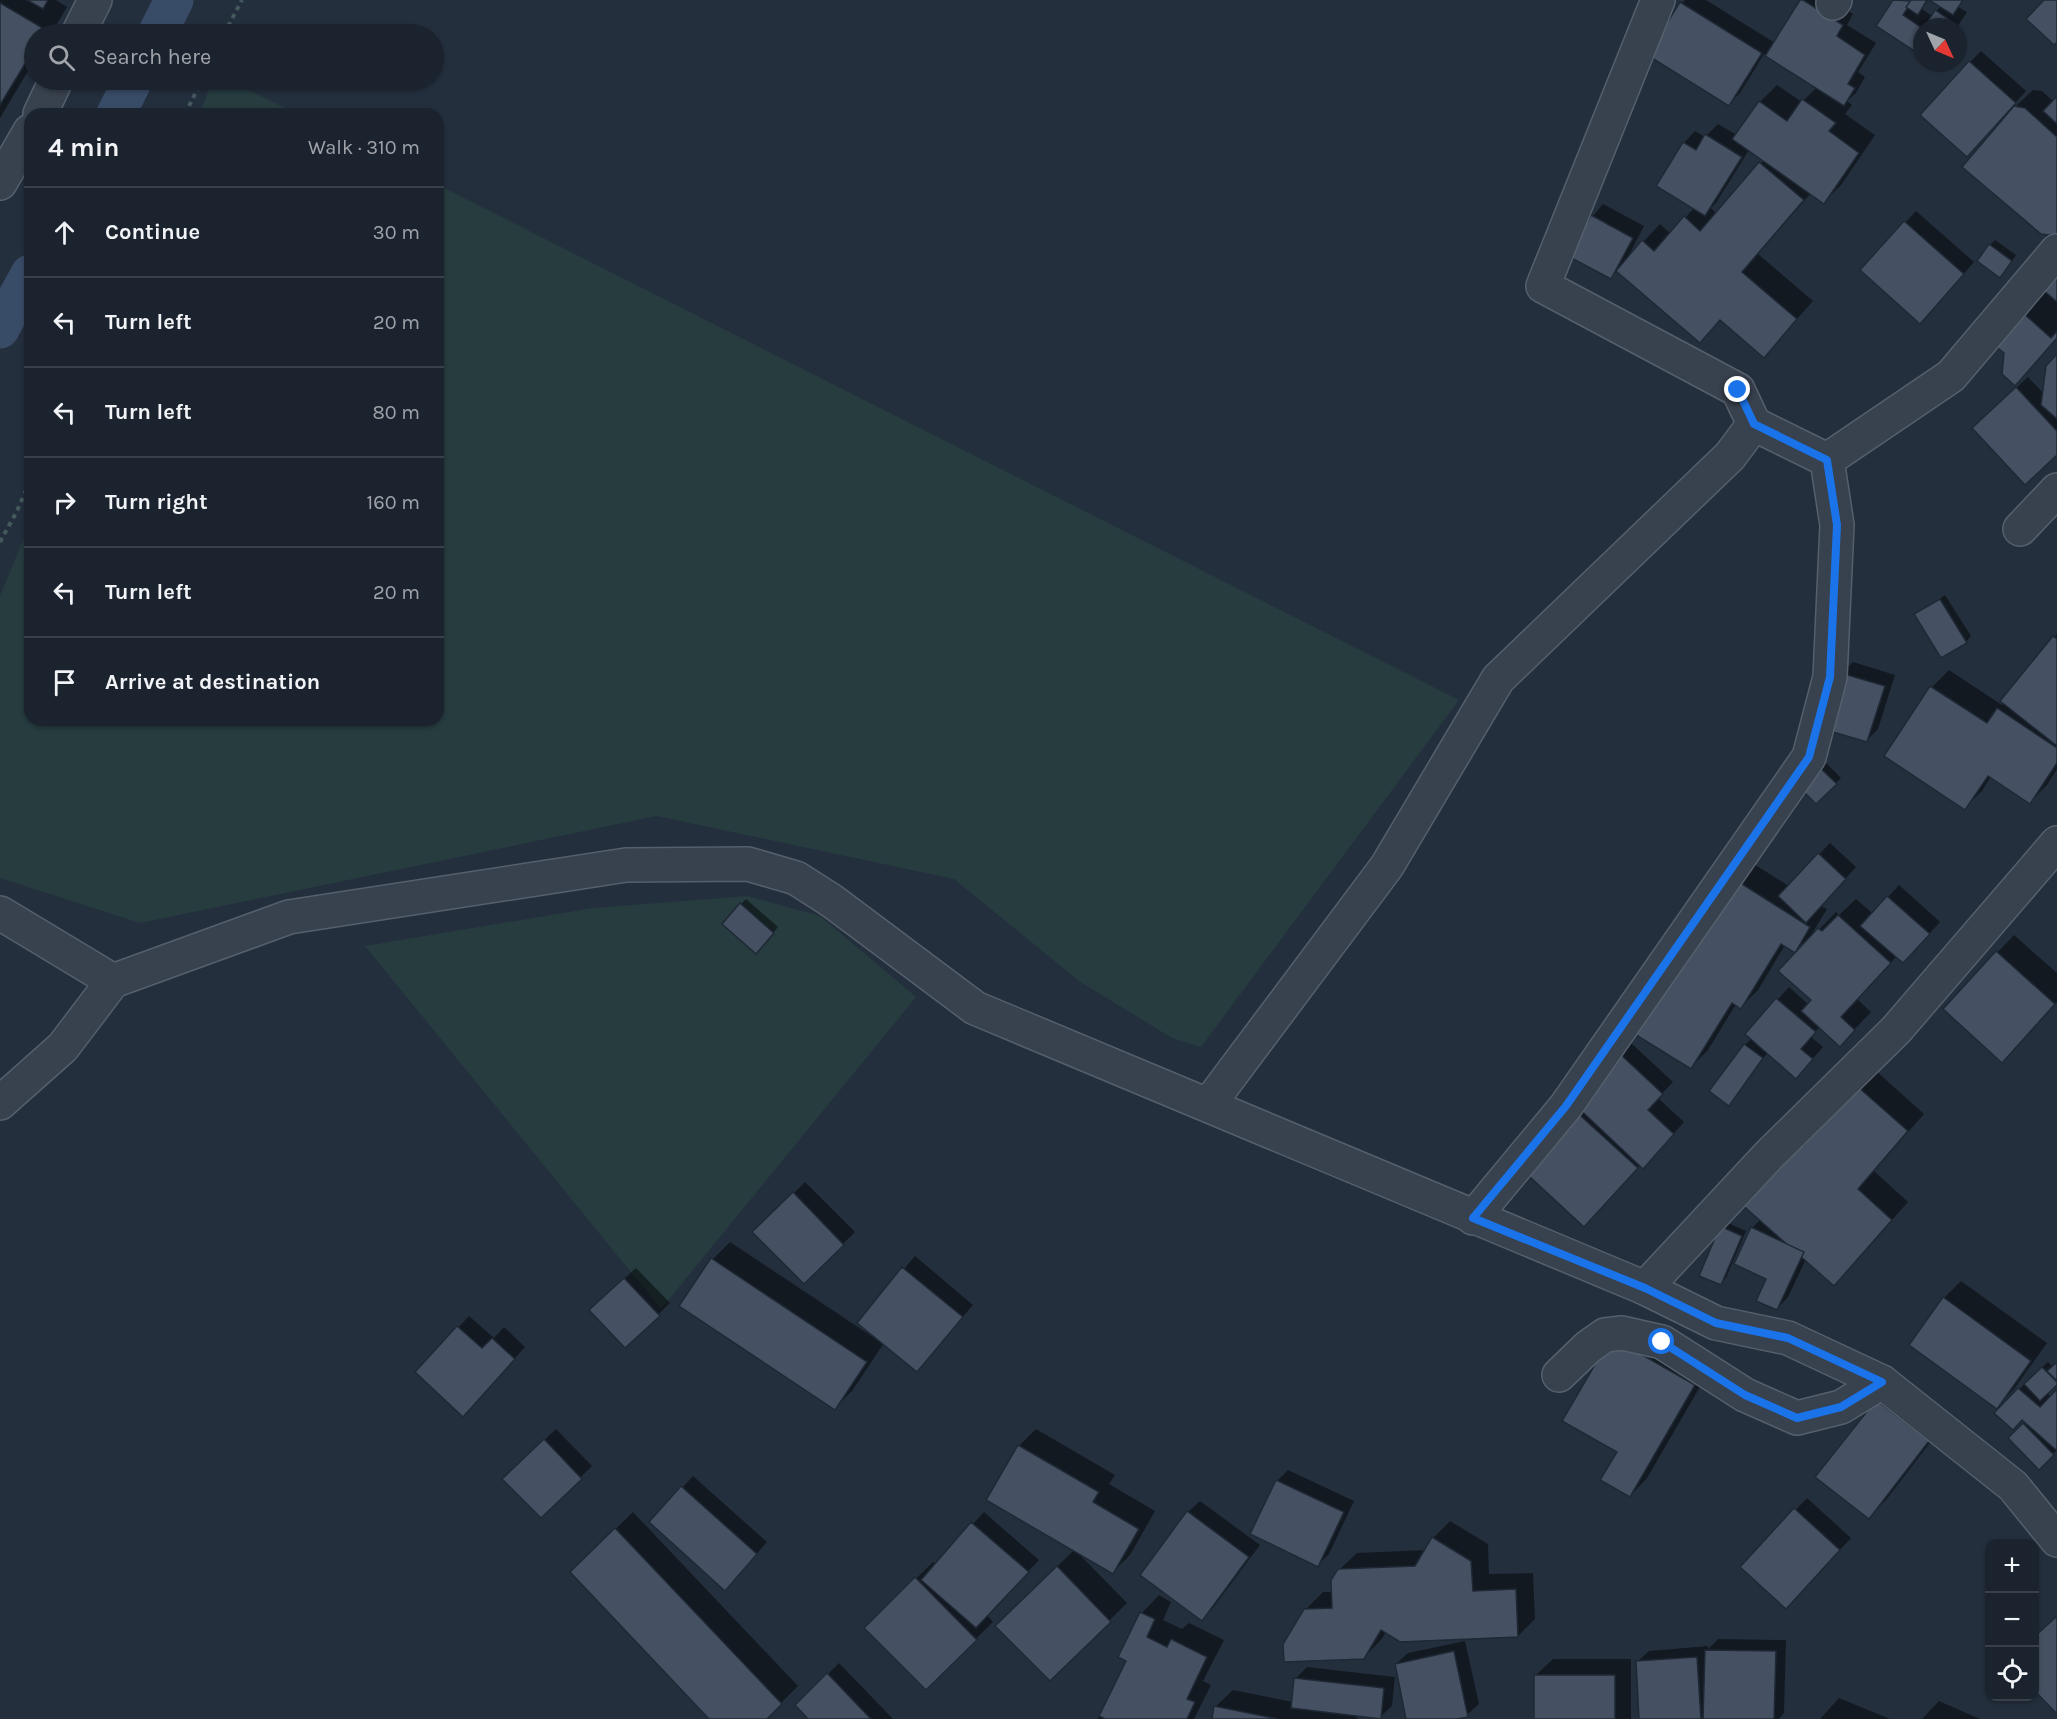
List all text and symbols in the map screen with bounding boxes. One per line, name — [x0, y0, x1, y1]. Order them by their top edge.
north arrow — [1913, 18, 1967, 72]
search box — [24, 24, 444, 90]
icon: search — [45, 41, 78, 74]
text: Search here — [93, 44, 211, 70]
text: 4 min — [48, 132, 119, 163]
text: Walk · 310 m — [308, 136, 420, 159]
icon: ahead — [48, 216, 81, 249]
text: Continue — [105, 219, 200, 245]
text: 30 m — [373, 221, 420, 244]
icon: left — [48, 306, 81, 339]
text: Turn left — [105, 309, 192, 335]
text: 20 m — [373, 311, 420, 334]
route end — [1724, 376, 1750, 402]
icon: left — [48, 396, 81, 429]
text: Turn left — [105, 399, 192, 425]
text: 80 m — [372, 401, 420, 424]
icon: right — [48, 486, 81, 519]
text: Turn right — [105, 489, 208, 515]
text: 160 m — [367, 491, 420, 514]
icon: left — [48, 576, 81, 609]
text: Turn left — [105, 579, 192, 605]
text: 20 m — [373, 581, 420, 604]
icon: arrive — [48, 666, 81, 699]
text: Arrive at destination — [105, 669, 320, 695]
route start — [1648, 1328, 1674, 1354]
map controls — [1985, 1539, 2039, 1701]
button: + — [1985, 1539, 2039, 1593]
button: − — [1985, 1593, 2039, 1647]
button: locate — [1985, 1647, 2039, 1701]

